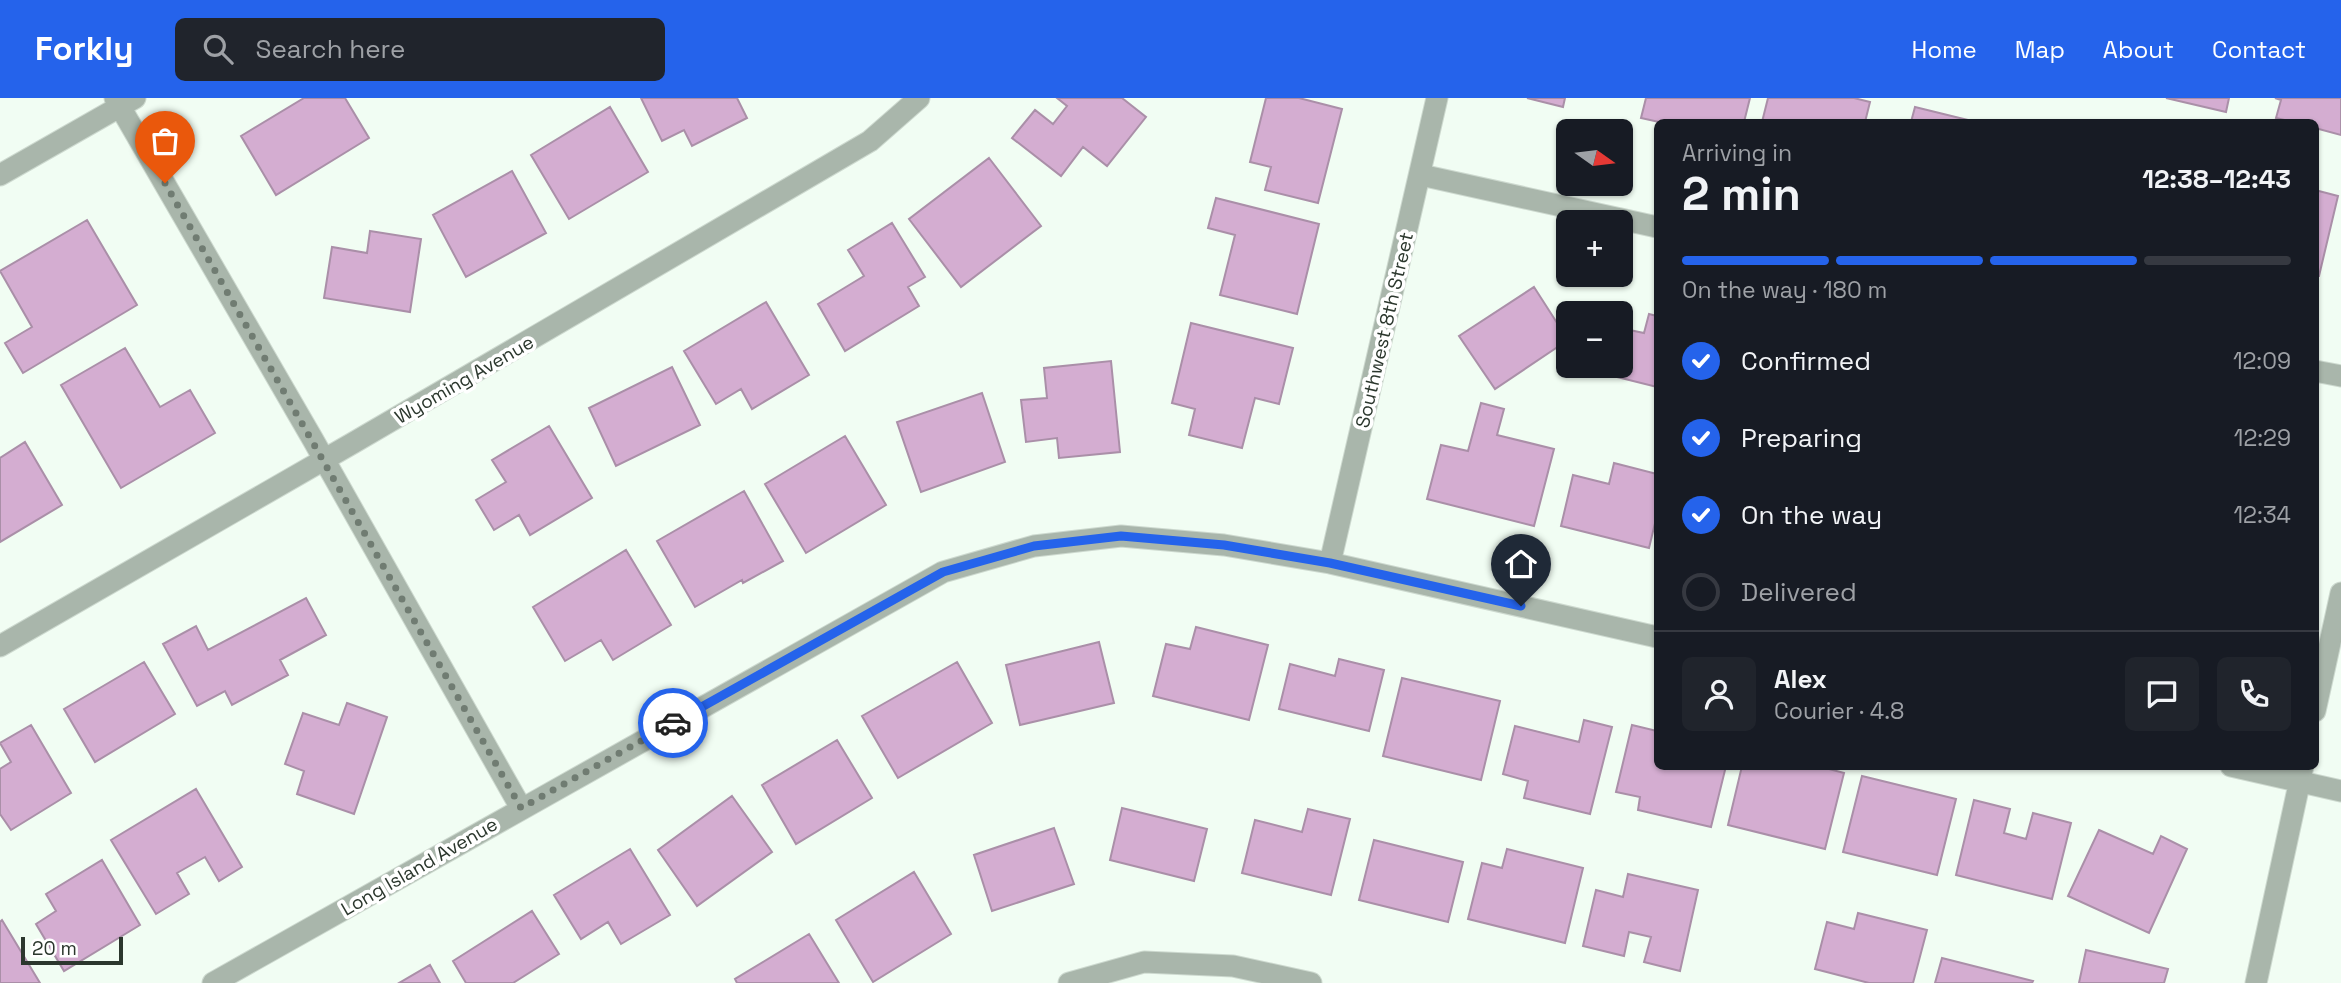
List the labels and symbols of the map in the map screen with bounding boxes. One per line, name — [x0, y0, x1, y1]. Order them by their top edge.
pin — [135, 111, 195, 183]
north arrow — [1556, 119, 1633, 196]
street label: Southwest 8th Street — [1350, 230, 1419, 430]
street label: Wyoming Avenue — [390, 329, 538, 429]
pin — [1491, 534, 1551, 606]
courier — [638, 688, 708, 758]
street label: Long Island Avenue — [337, 811, 502, 921]
scale bar — [21, 934, 122, 966]

